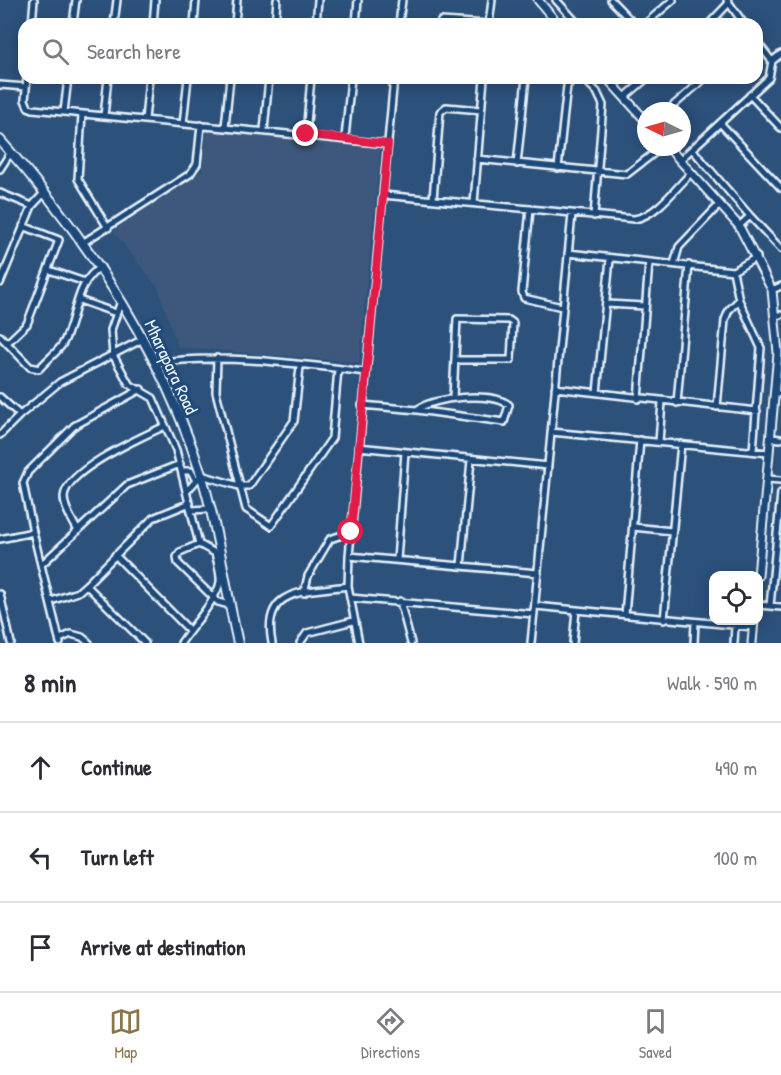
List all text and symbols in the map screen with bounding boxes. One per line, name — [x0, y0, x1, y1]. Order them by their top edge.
search box — [18, 18, 763, 84]
icon: search — [39, 35, 72, 68]
text: Search here — [87, 36, 181, 66]
north arrow — [637, 102, 691, 156]
route end — [292, 120, 318, 146]
street label: Mharapara Road — [139, 315, 204, 418]
route start — [337, 518, 363, 544]
map controls — [709, 571, 763, 625]
button: locate — [709, 571, 763, 625]
text: 8 min — [24, 665, 77, 700]
text: Walk · 590 m — [667, 669, 757, 696]
icon: ahead — [24, 751, 57, 784]
text: Continue — [81, 752, 152, 782]
text: 490 m — [715, 754, 757, 781]
icon: left — [24, 841, 57, 874]
text: Turn left — [81, 842, 154, 872]
text: 100 m — [714, 844, 757, 871]
icon: arrive — [24, 931, 57, 964]
text: Arrive at destination — [81, 932, 246, 962]
tab: Map — [109, 1005, 142, 1063]
tab: Directions — [361, 1005, 420, 1063]
tab: Saved — [639, 1005, 672, 1063]

